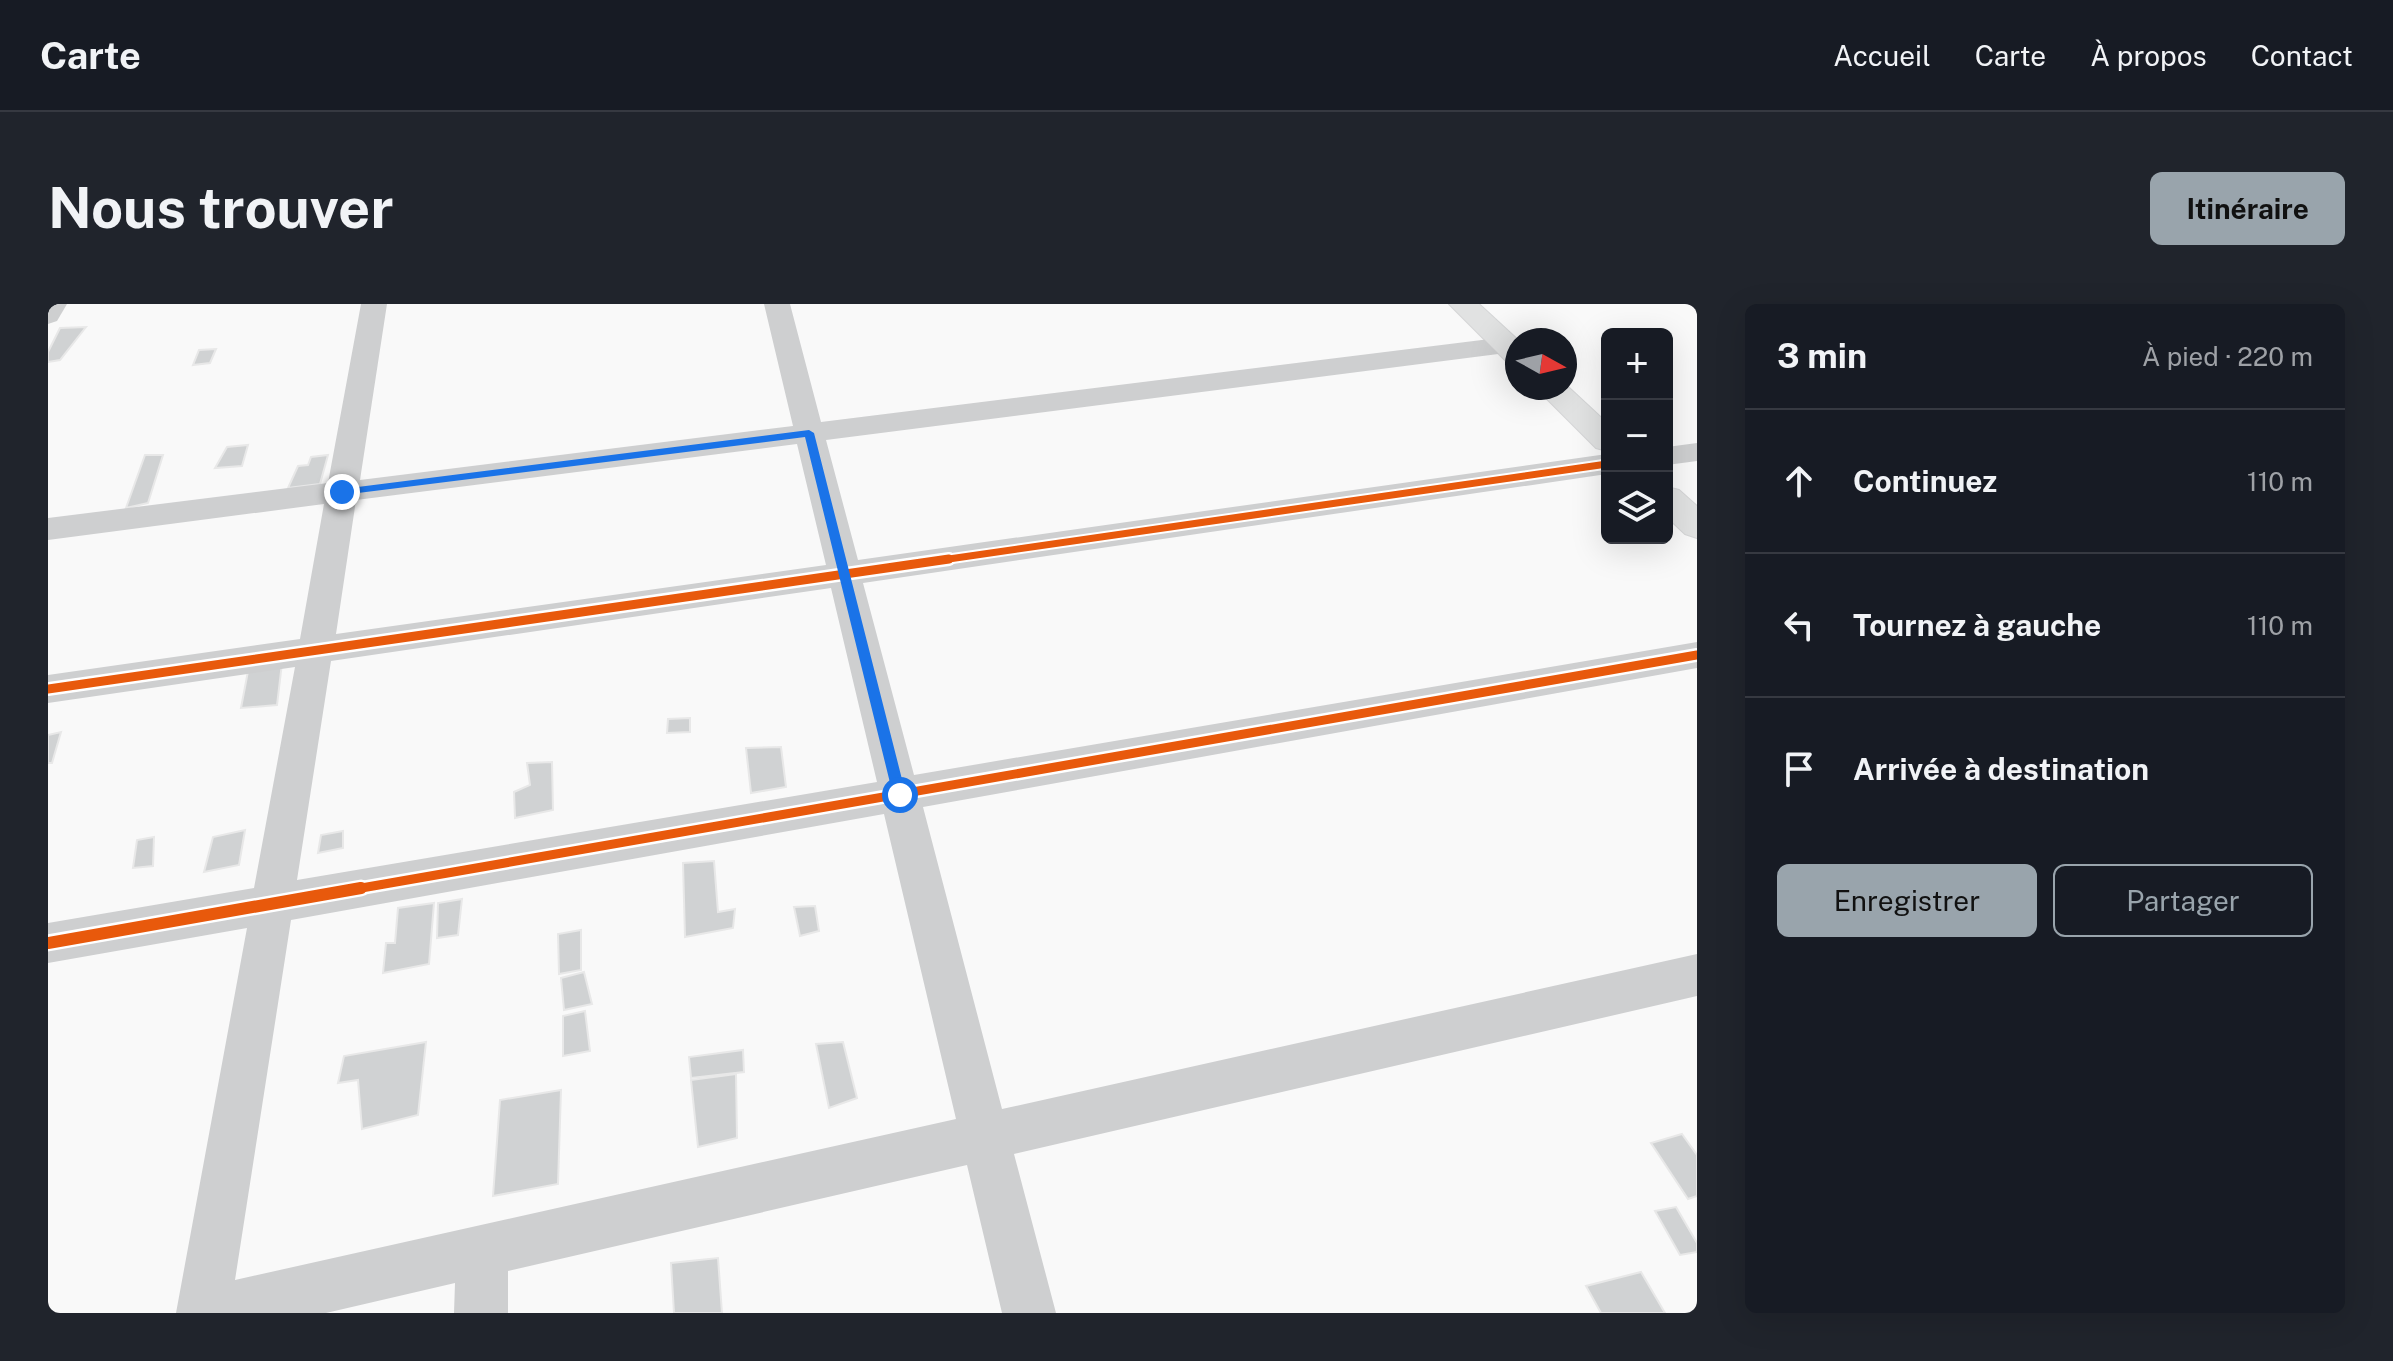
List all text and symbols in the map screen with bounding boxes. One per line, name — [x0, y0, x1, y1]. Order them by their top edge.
text: Carte — [40, 33, 141, 78]
text: Accueil — [1833, 39, 1931, 72]
text: Carte — [1975, 39, 2046, 72]
text: À propos — [2090, 39, 2207, 72]
text: Contact — [2251, 39, 2353, 72]
button: Itinéraire — [2150, 172, 2345, 245]
text: Nous trouver — [48, 175, 393, 241]
north arrow — [1505, 328, 1577, 400]
map controls — [1601, 328, 1673, 544]
button: + — [1601, 328, 1673, 400]
text: 3 min — [1777, 336, 1867, 376]
text: À pied · 220 m — [2142, 341, 2313, 372]
button: − — [1601, 400, 1673, 472]
icon: ahead — [1777, 459, 1821, 503]
text: Continuez — [1853, 463, 1997, 499]
text: 110 m — [2247, 466, 2313, 497]
button: layers — [1601, 472, 1673, 544]
route end — [324, 474, 360, 510]
icon: left — [1777, 603, 1821, 647]
text: Tournez à gauche — [1853, 607, 2101, 643]
text: 110 m — [2247, 610, 2313, 641]
icon: arrive — [1777, 747, 1821, 791]
text: Arrivée à destination — [1853, 751, 2149, 787]
route start — [882, 777, 918, 813]
button: Enregistrer — [1777, 864, 2037, 937]
button: Partager — [2053, 864, 2313, 937]

